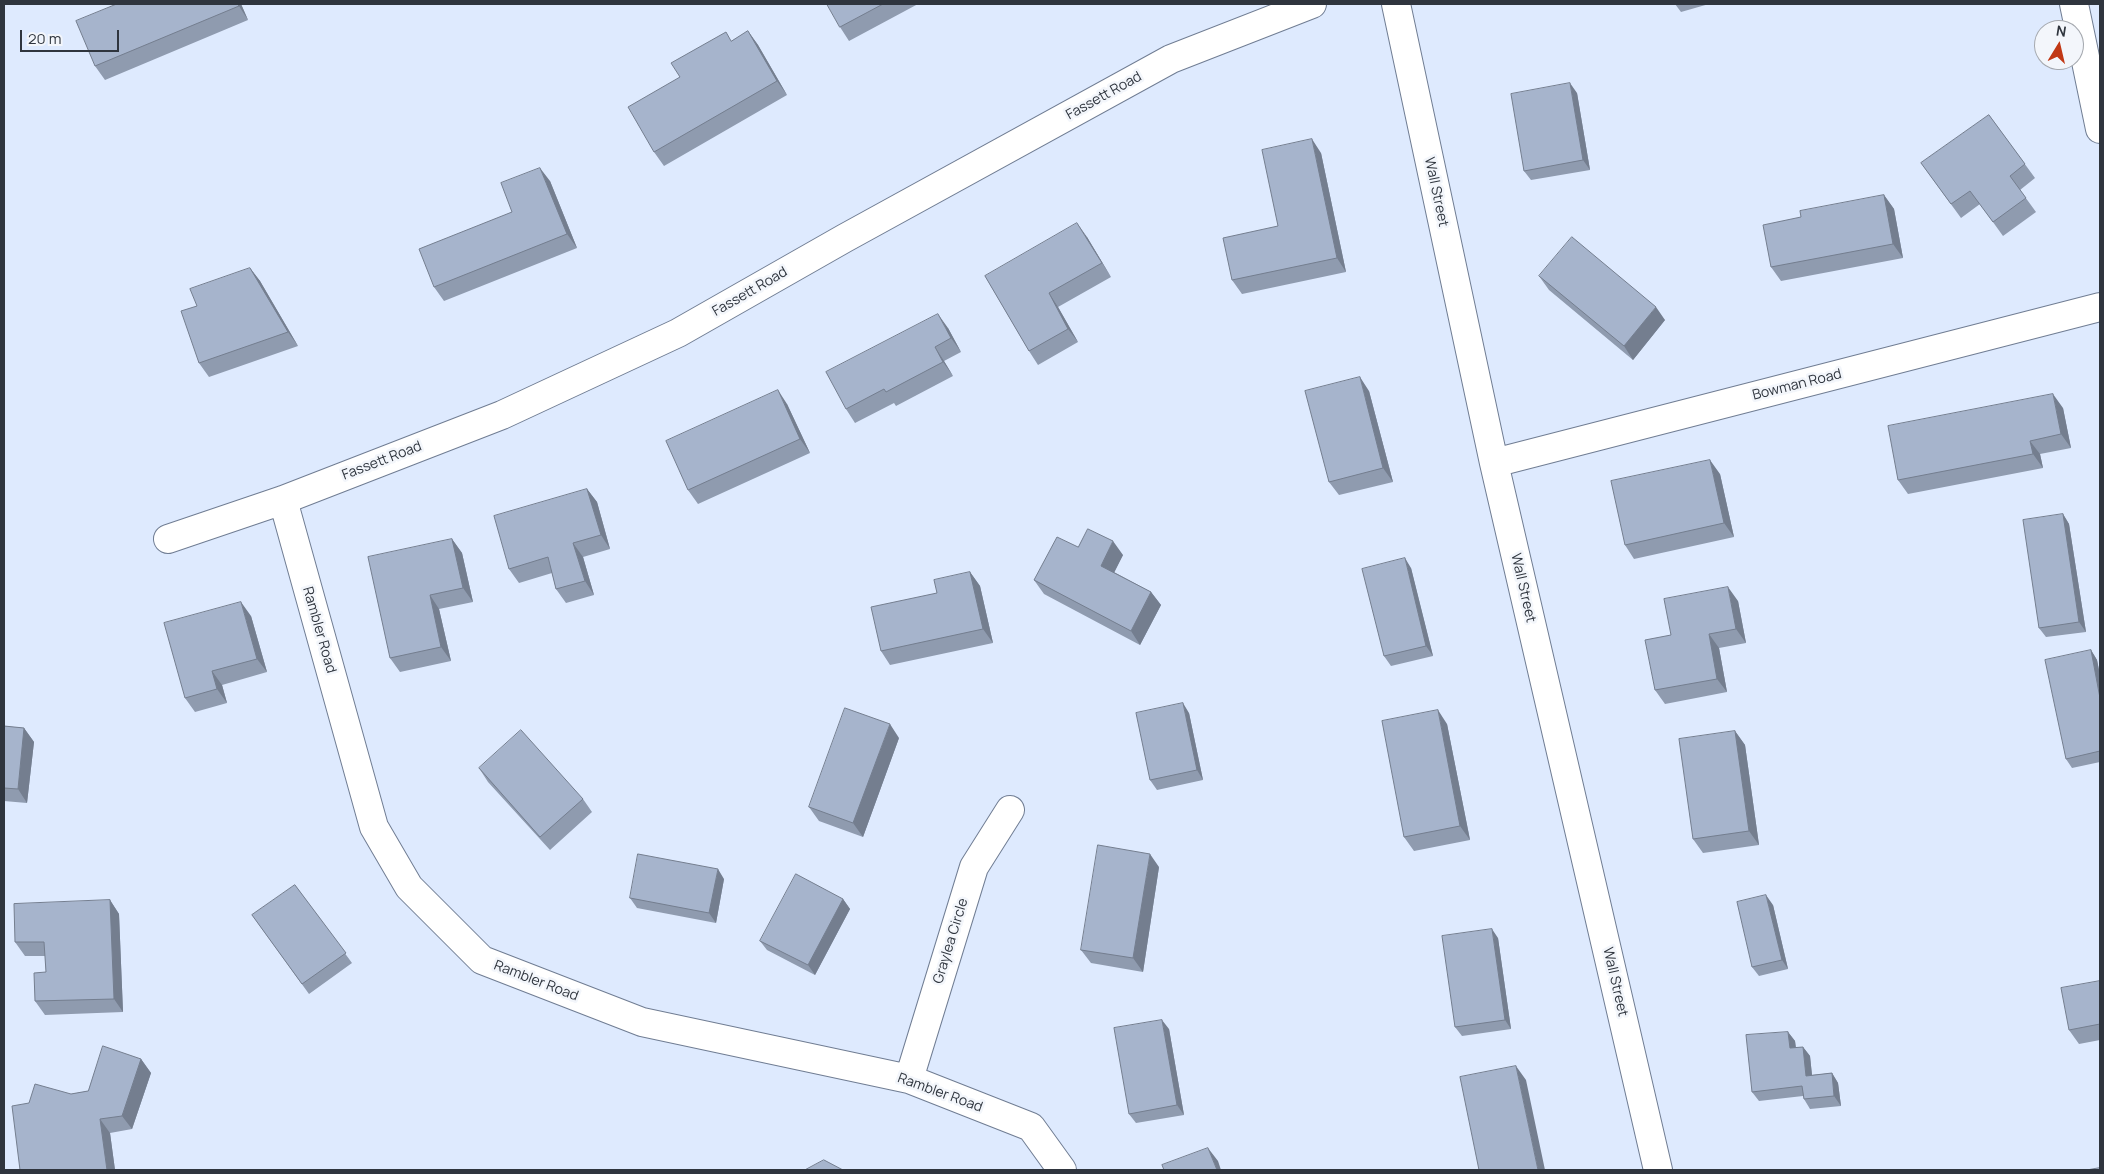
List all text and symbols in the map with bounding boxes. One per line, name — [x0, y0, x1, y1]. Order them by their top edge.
scale bar — [22, 20, 121, 52]
north arrow — [2034, 20, 2084, 70]
text: N — [2055, 21, 2068, 41]
text: 20 m — [28, 28, 61, 49]
street label: Fassett Road — [1063, 68, 1145, 124]
street label: Wall Street — [1420, 156, 1452, 228]
street label: Fassett Road — [710, 264, 790, 320]
street label: Bowman Road — [1751, 366, 1843, 404]
street label: Fassett Road — [340, 438, 424, 484]
street label: Wall Street — [1507, 552, 1539, 624]
street label: Rambler Road — [299, 585, 339, 675]
street label: Graylea Circle — [930, 896, 972, 986]
street label: Wall Street — [1599, 946, 1631, 1018]
street label: Rambler Road — [491, 957, 581, 1005]
street label: Rambler Road — [895, 1070, 985, 1116]

